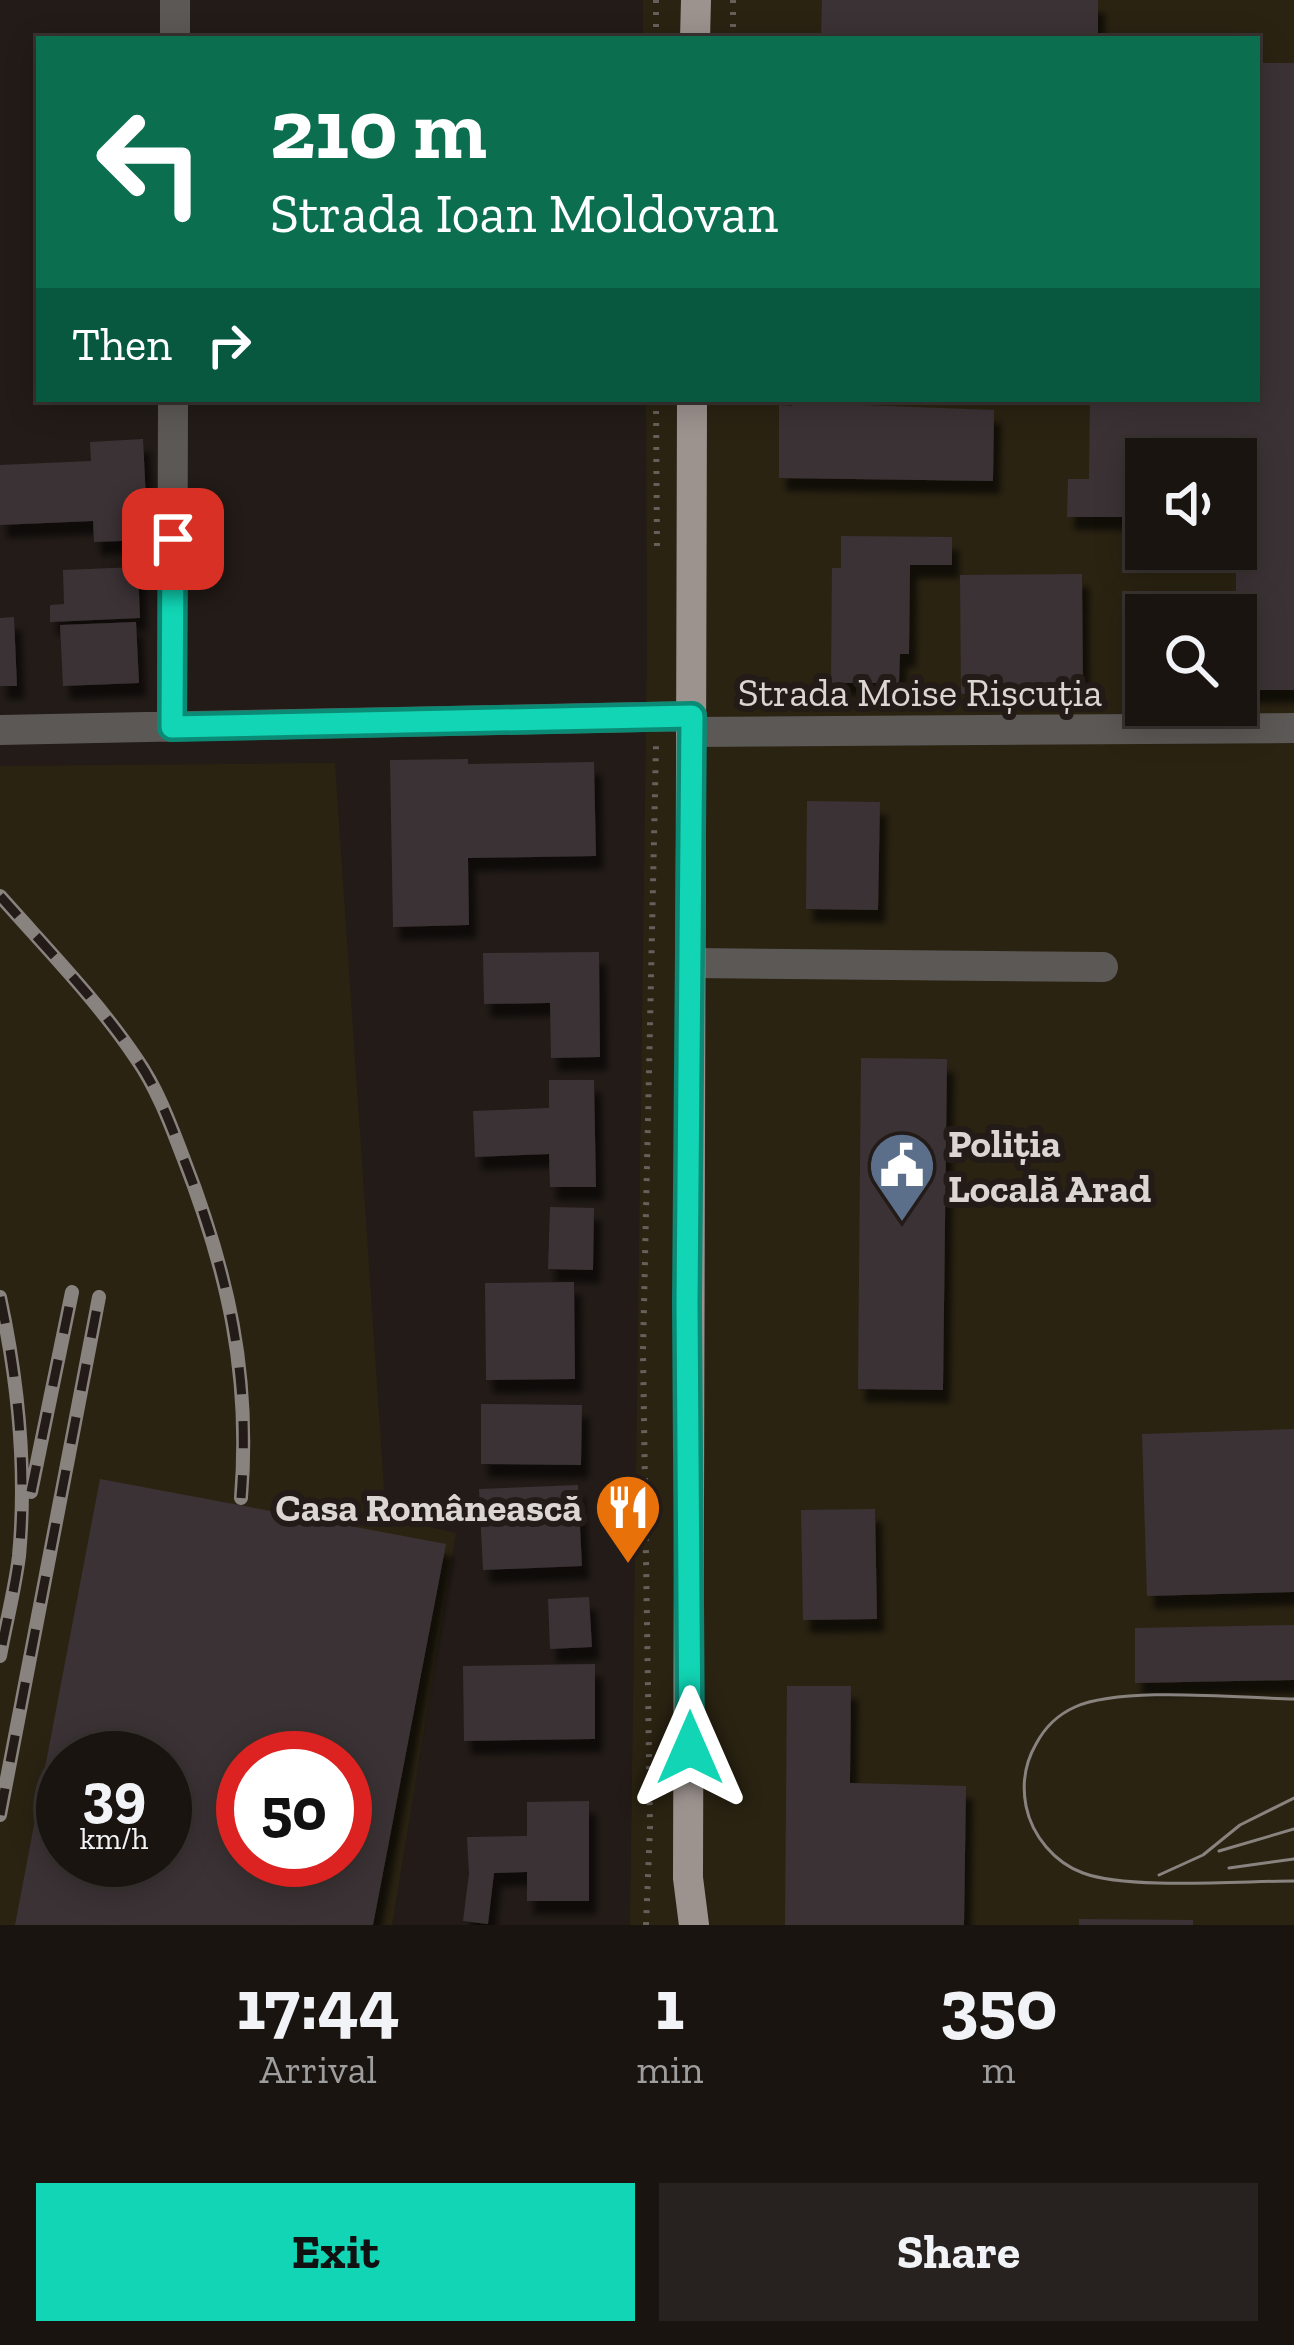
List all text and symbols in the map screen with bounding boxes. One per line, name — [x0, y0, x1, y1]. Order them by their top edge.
text: 210 m — [270, 79, 487, 180]
icon: left — [72, 84, 228, 240]
text: Strada Ioan Moldovan — [270, 181, 778, 246]
icon: right — [196, 312, 262, 378]
text: Then — [72, 318, 172, 372]
map controls — [1125, 438, 1257, 726]
button: sound — [1125, 438, 1257, 570]
pin — [122, 488, 224, 590]
icon: arrive — [140, 506, 206, 572]
button: search — [1125, 594, 1257, 726]
street label: Strada Moise Rișcuția — [738, 669, 1102, 716]
place label: Poliția Locală Arad — [948, 1120, 1151, 1212]
public building icon: Poliția Locală Arad — [867, 1130, 937, 1224]
restaurant icon: Casa Românească — [593, 1472, 663, 1566]
place label: Casa Românească — [276, 1484, 582, 1531]
position arrow — [627, 1685, 753, 1811]
speed limit sign: 50 — [216, 1731, 372, 1887]
text: 39 — [82, 1758, 146, 1830]
text: km/h — [80, 1821, 148, 1857]
text: 17:44 — [237, 1961, 400, 2047]
text: 1 — [655, 1961, 684, 2047]
text: 350 — [940, 1961, 1057, 2047]
text: Arrival — [259, 2046, 377, 2093]
text: min — [636, 2046, 703, 2093]
text: m — [982, 2046, 1016, 2093]
button: Exit — [36, 2183, 635, 2321]
button: Share — [659, 2183, 1258, 2321]

